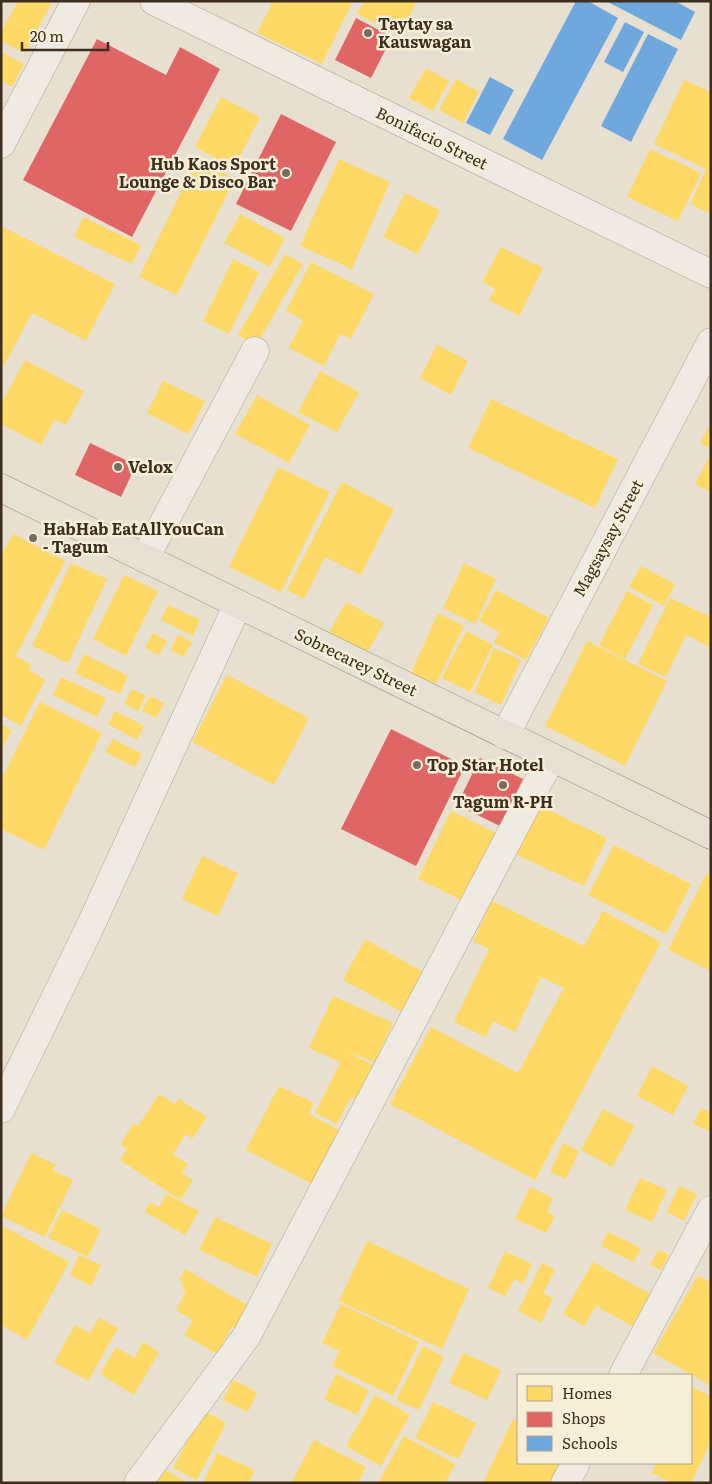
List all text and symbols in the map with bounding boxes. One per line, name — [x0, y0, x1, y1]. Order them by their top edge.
place label: Taytay sa Kauswagan — [378, 11, 471, 53]
scale bar — [22, 20, 109, 52]
text: 20 m — [30, 24, 64, 47]
marker: Taytay sa Kauswagan — [362, 27, 374, 39]
street label: Bonifacio Street — [372, 100, 493, 175]
place label: Hub Kaos Sport Lounge & Disco Bar — [119, 151, 276, 193]
marker: Hub Kaos Sport Lounge & Disco Bar — [280, 167, 292, 179]
place label: Velox — [128, 454, 173, 478]
marker: Velox — [112, 461, 124, 473]
street label: Magsaysay Street — [566, 474, 648, 601]
place label: HabHab EatAllYouCan - Tagum — [43, 516, 224, 558]
marker: HabHab EatAllYouCan - Tagum — [27, 532, 39, 544]
street label: Sobrecarey Street — [291, 621, 422, 701]
place label: Top Star Hotel — [427, 752, 544, 776]
marker: Top Star Hotel — [411, 759, 423, 771]
marker: Tagum R-PH — [497, 779, 509, 791]
place label: Tagum R-PH — [453, 789, 553, 813]
legend — [517, 1374, 692, 1464]
text: Homes — [562, 1381, 612, 1404]
text: Shops — [562, 1406, 605, 1429]
text: Schools — [562, 1431, 618, 1454]

